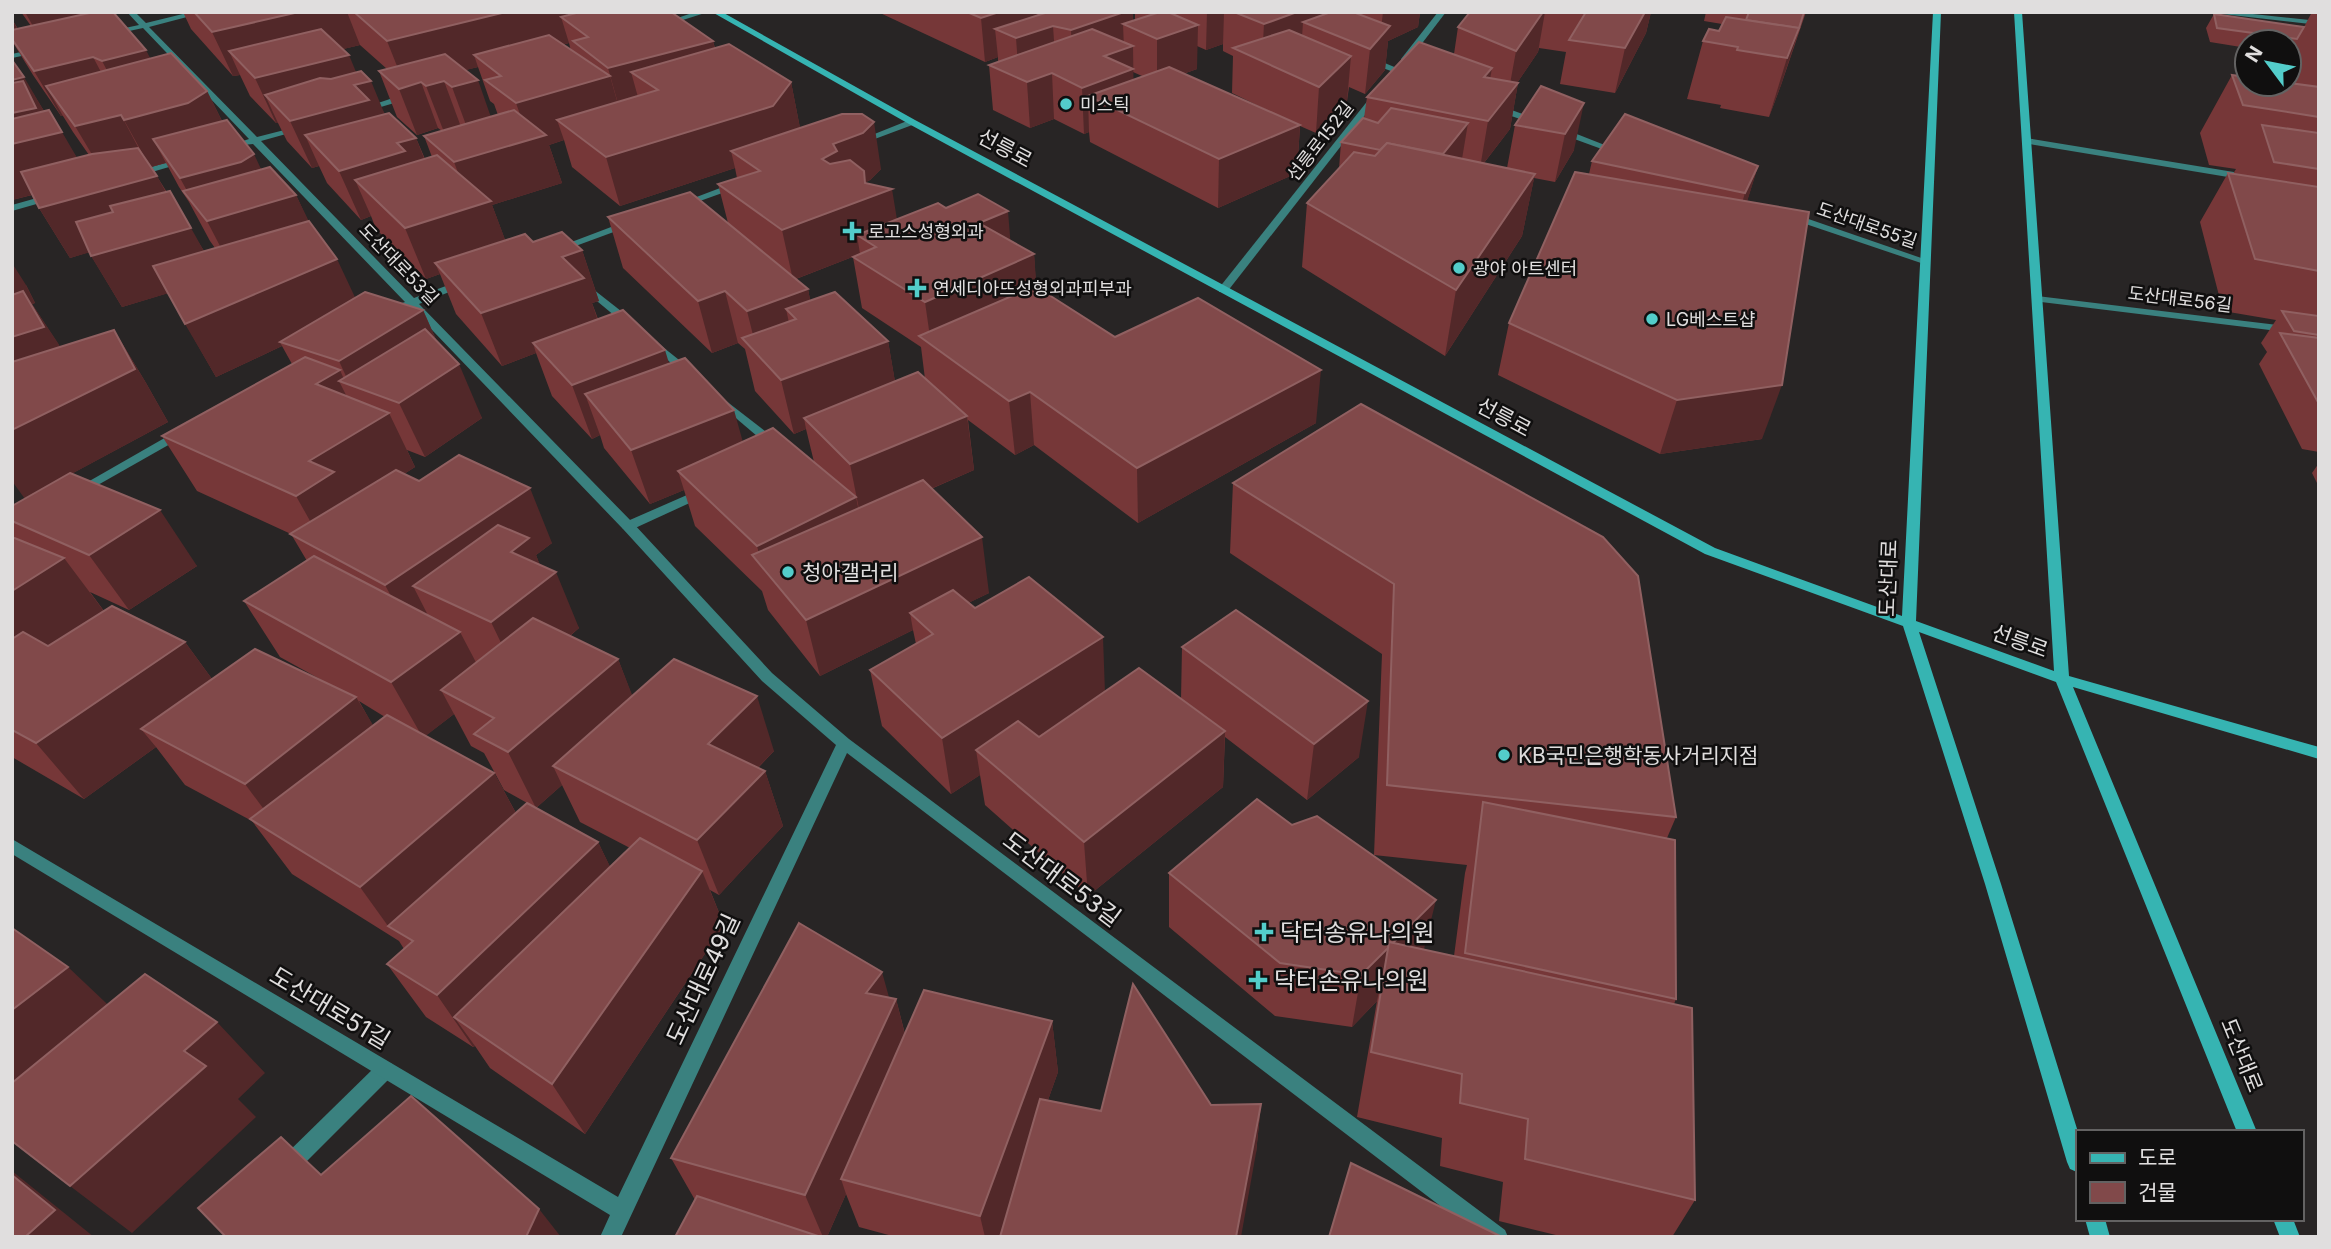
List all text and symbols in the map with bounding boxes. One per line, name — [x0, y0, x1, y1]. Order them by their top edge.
north arrow — [2233, 28, 2303, 98]
text: N — [2240, 42, 2268, 66]
place label: 미스틱 — [1080, 94, 1130, 115]
marker: 미스틱 — [1058, 96, 1074, 112]
street label: 선릉로152길 — [1282, 97, 1358, 185]
street label: 선릉로 — [974, 123, 1036, 173]
street label: 도산대로55길 — [1814, 198, 1920, 252]
street label: 도산대로53길 — [355, 219, 443, 309]
marker: 로고스성형외과 — [842, 221, 862, 241]
place label: 로고스성형외과 — [868, 221, 984, 242]
place label: 광야 아트센터 — [1473, 258, 1577, 279]
marker: 광야 아트센터 — [1451, 260, 1467, 276]
marker: 연세디아뜨성형외과피부과 — [907, 278, 927, 298]
place label: 연세디아뜨성형외과피부과 — [933, 278, 1132, 299]
street label: 도산대로56길 — [2127, 282, 2233, 316]
place label: LG베스트샵 — [1666, 309, 1755, 330]
marker: LG베스트샵 — [1644, 311, 1660, 327]
street label: 선릉로 — [1473, 392, 1535, 442]
street label: 도산대로 — [1874, 539, 1902, 617]
place label: 청아갤러리 — [802, 560, 899, 585]
marker: 청아갤러리 — [780, 564, 796, 580]
street label: 선릉로 — [1988, 619, 2052, 663]
place label: KB국민은행학동사거리지점 — [1518, 743, 1758, 768]
marker: KB국민은행학동사거리지점 — [1496, 747, 1512, 763]
street label: 도산대로53길 — [997, 825, 1127, 933]
street label: 도산대로49길 — [660, 909, 746, 1049]
place label: 닥터송유나의원 — [1280, 918, 1435, 947]
marker: 닥터송유나의원 — [1254, 922, 1274, 942]
street label: 도산대로51길 — [265, 961, 395, 1055]
place label: 닥터손유나의원 — [1274, 966, 1429, 995]
marker: 닥터손유나의원 — [1248, 970, 1268, 990]
street label: 도산대로 — [2216, 1014, 2268, 1096]
legend — [2076, 1130, 2303, 1221]
text: 도로 — [2138, 1145, 2177, 1170]
text: 건물 — [2138, 1180, 2177, 1205]

